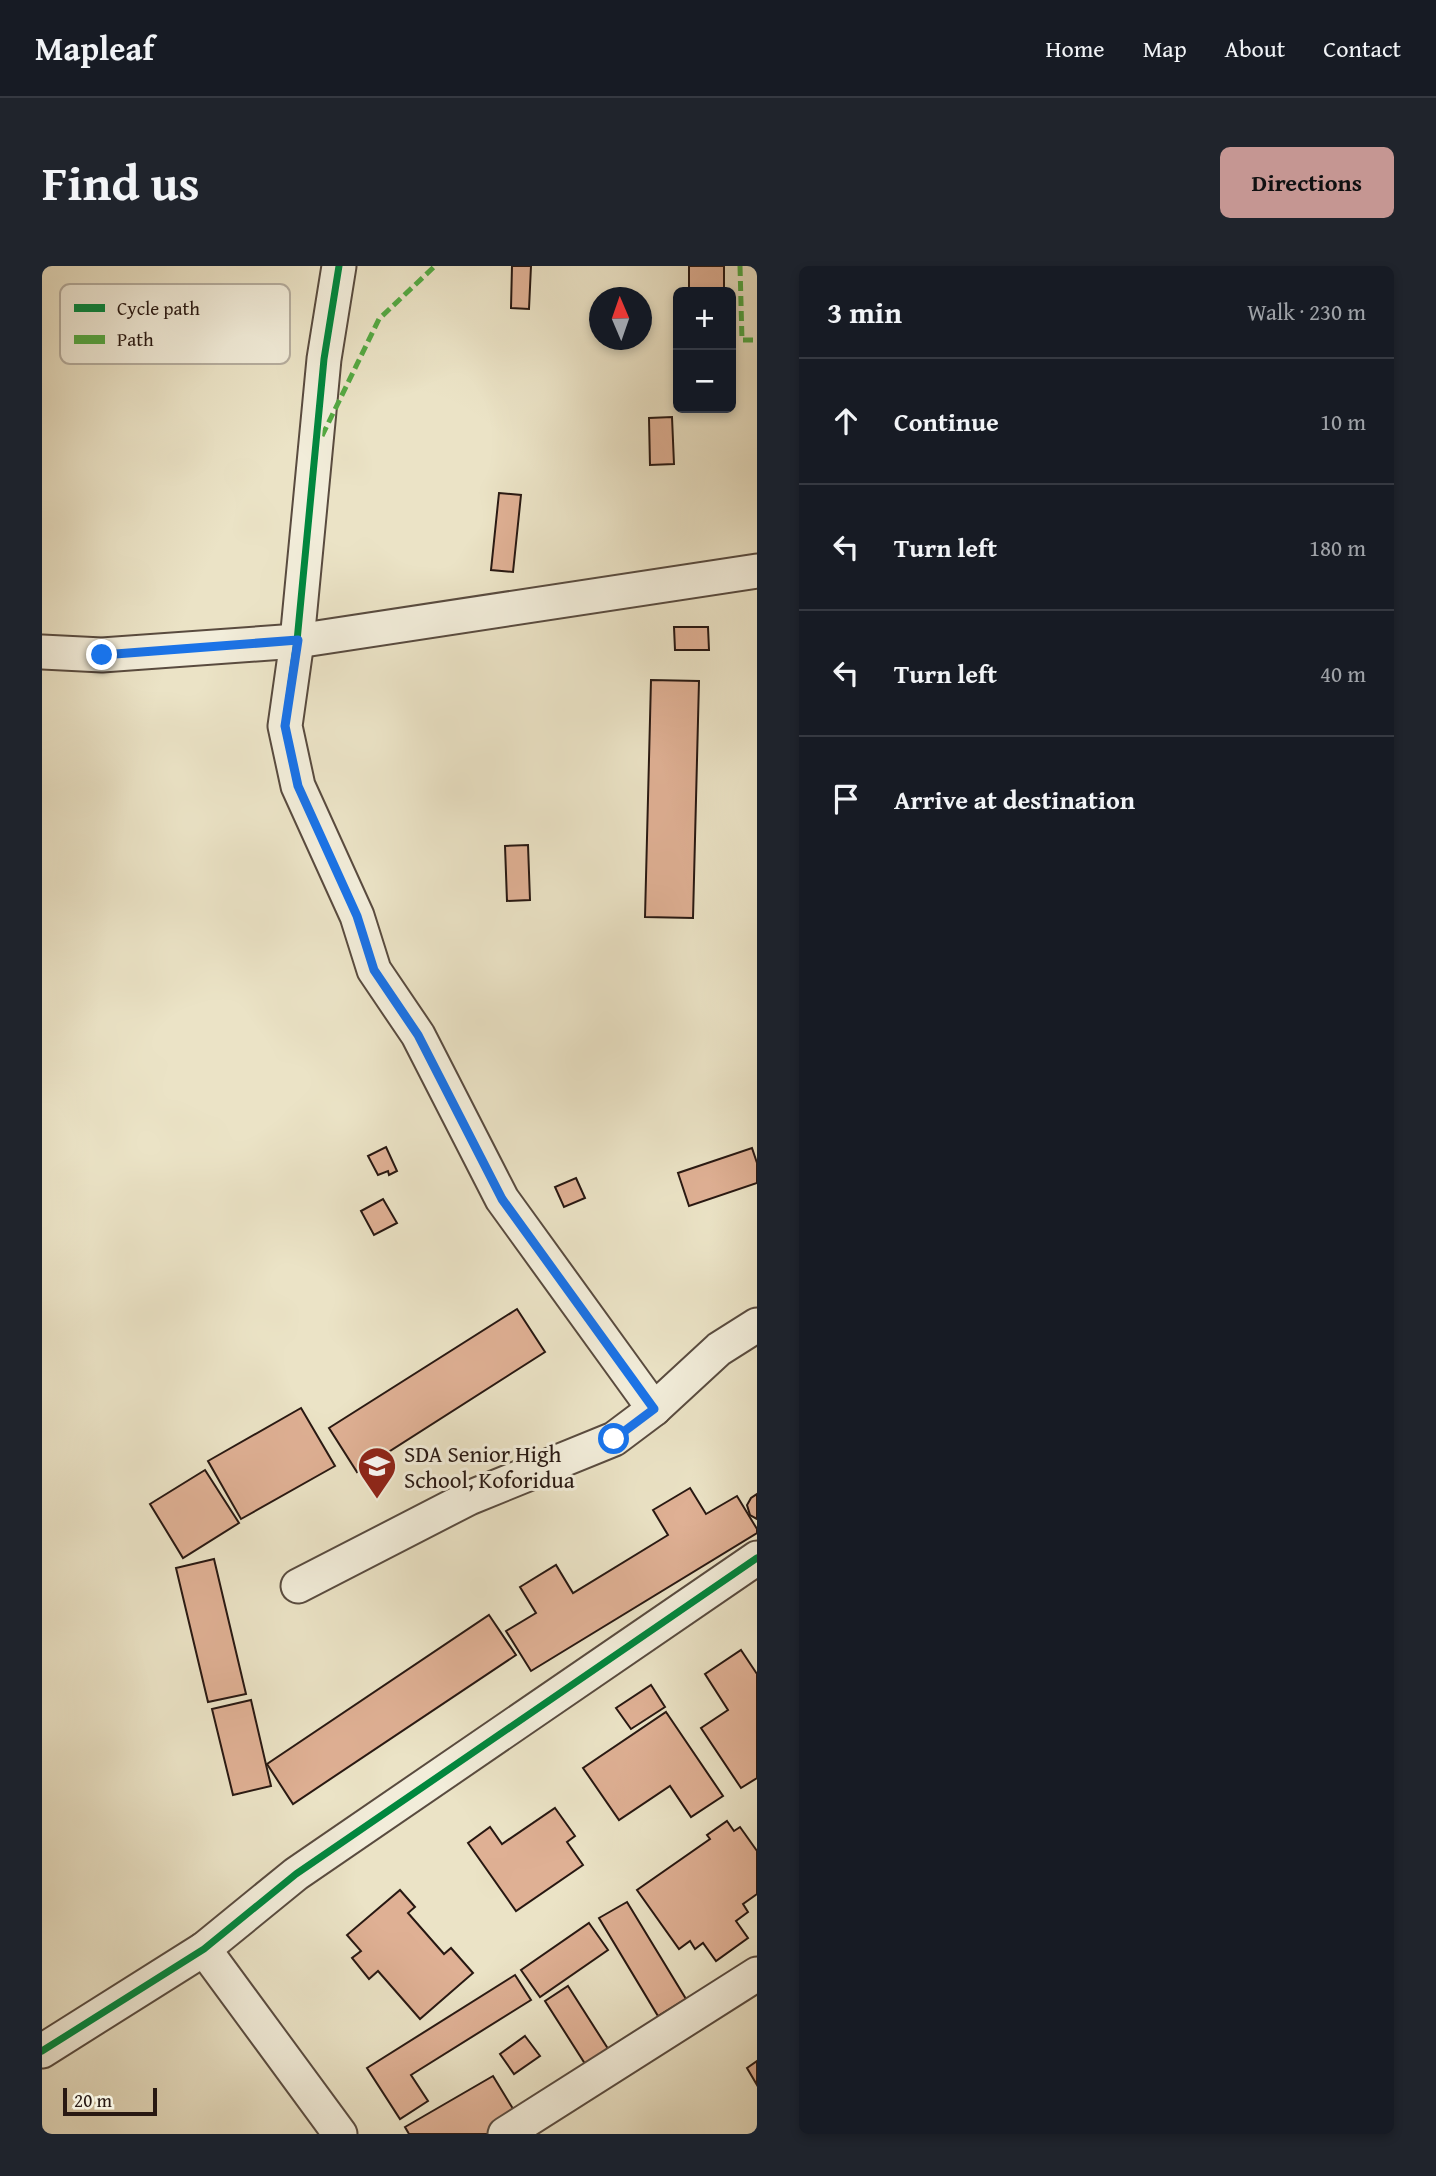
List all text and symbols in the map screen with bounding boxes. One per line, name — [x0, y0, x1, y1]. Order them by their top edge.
text: Mapleaf — [35, 24, 154, 72]
text: Home — [1046, 31, 1105, 66]
text: Map — [1143, 31, 1187, 66]
text: About — [1225, 31, 1285, 66]
text: Contact — [1323, 31, 1401, 66]
text: Find us — [42, 146, 200, 218]
button: Directions — [1220, 147, 1394, 218]
legend — [60, 284, 290, 364]
north arrow — [589, 287, 652, 350]
map controls — [673, 287, 736, 413]
button: + — [673, 287, 736, 350]
text: 3 min — [827, 290, 902, 334]
text: Cycle path — [117, 294, 200, 322]
text: Walk · 230 m — [1247, 295, 1366, 328]
text: Path — [117, 325, 154, 353]
button: − — [673, 350, 736, 413]
icon: ahead — [827, 402, 865, 440]
text: Continue — [894, 402, 999, 441]
text: 10 m — [1320, 405, 1366, 438]
icon: left — [827, 528, 865, 566]
text: Turn left — [894, 528, 997, 567]
text: 180 m — [1309, 531, 1366, 564]
route end — [86, 639, 117, 670]
icon: left — [827, 654, 865, 692]
text: Turn left — [894, 654, 997, 693]
text: 40 m — [1320, 657, 1366, 690]
icon: arrive — [827, 780, 865, 818]
text: Arrive at destination — [894, 780, 1135, 819]
route start — [598, 1423, 629, 1454]
place label: SDA Senior High School, Koforidua — [404, 1437, 575, 1496]
school or university icon: SDA Senior High School, Koforidua — [356, 1445, 398, 1500]
scale bar — [63, 2085, 158, 2117]
text: 20 m — [74, 2086, 112, 2114]

